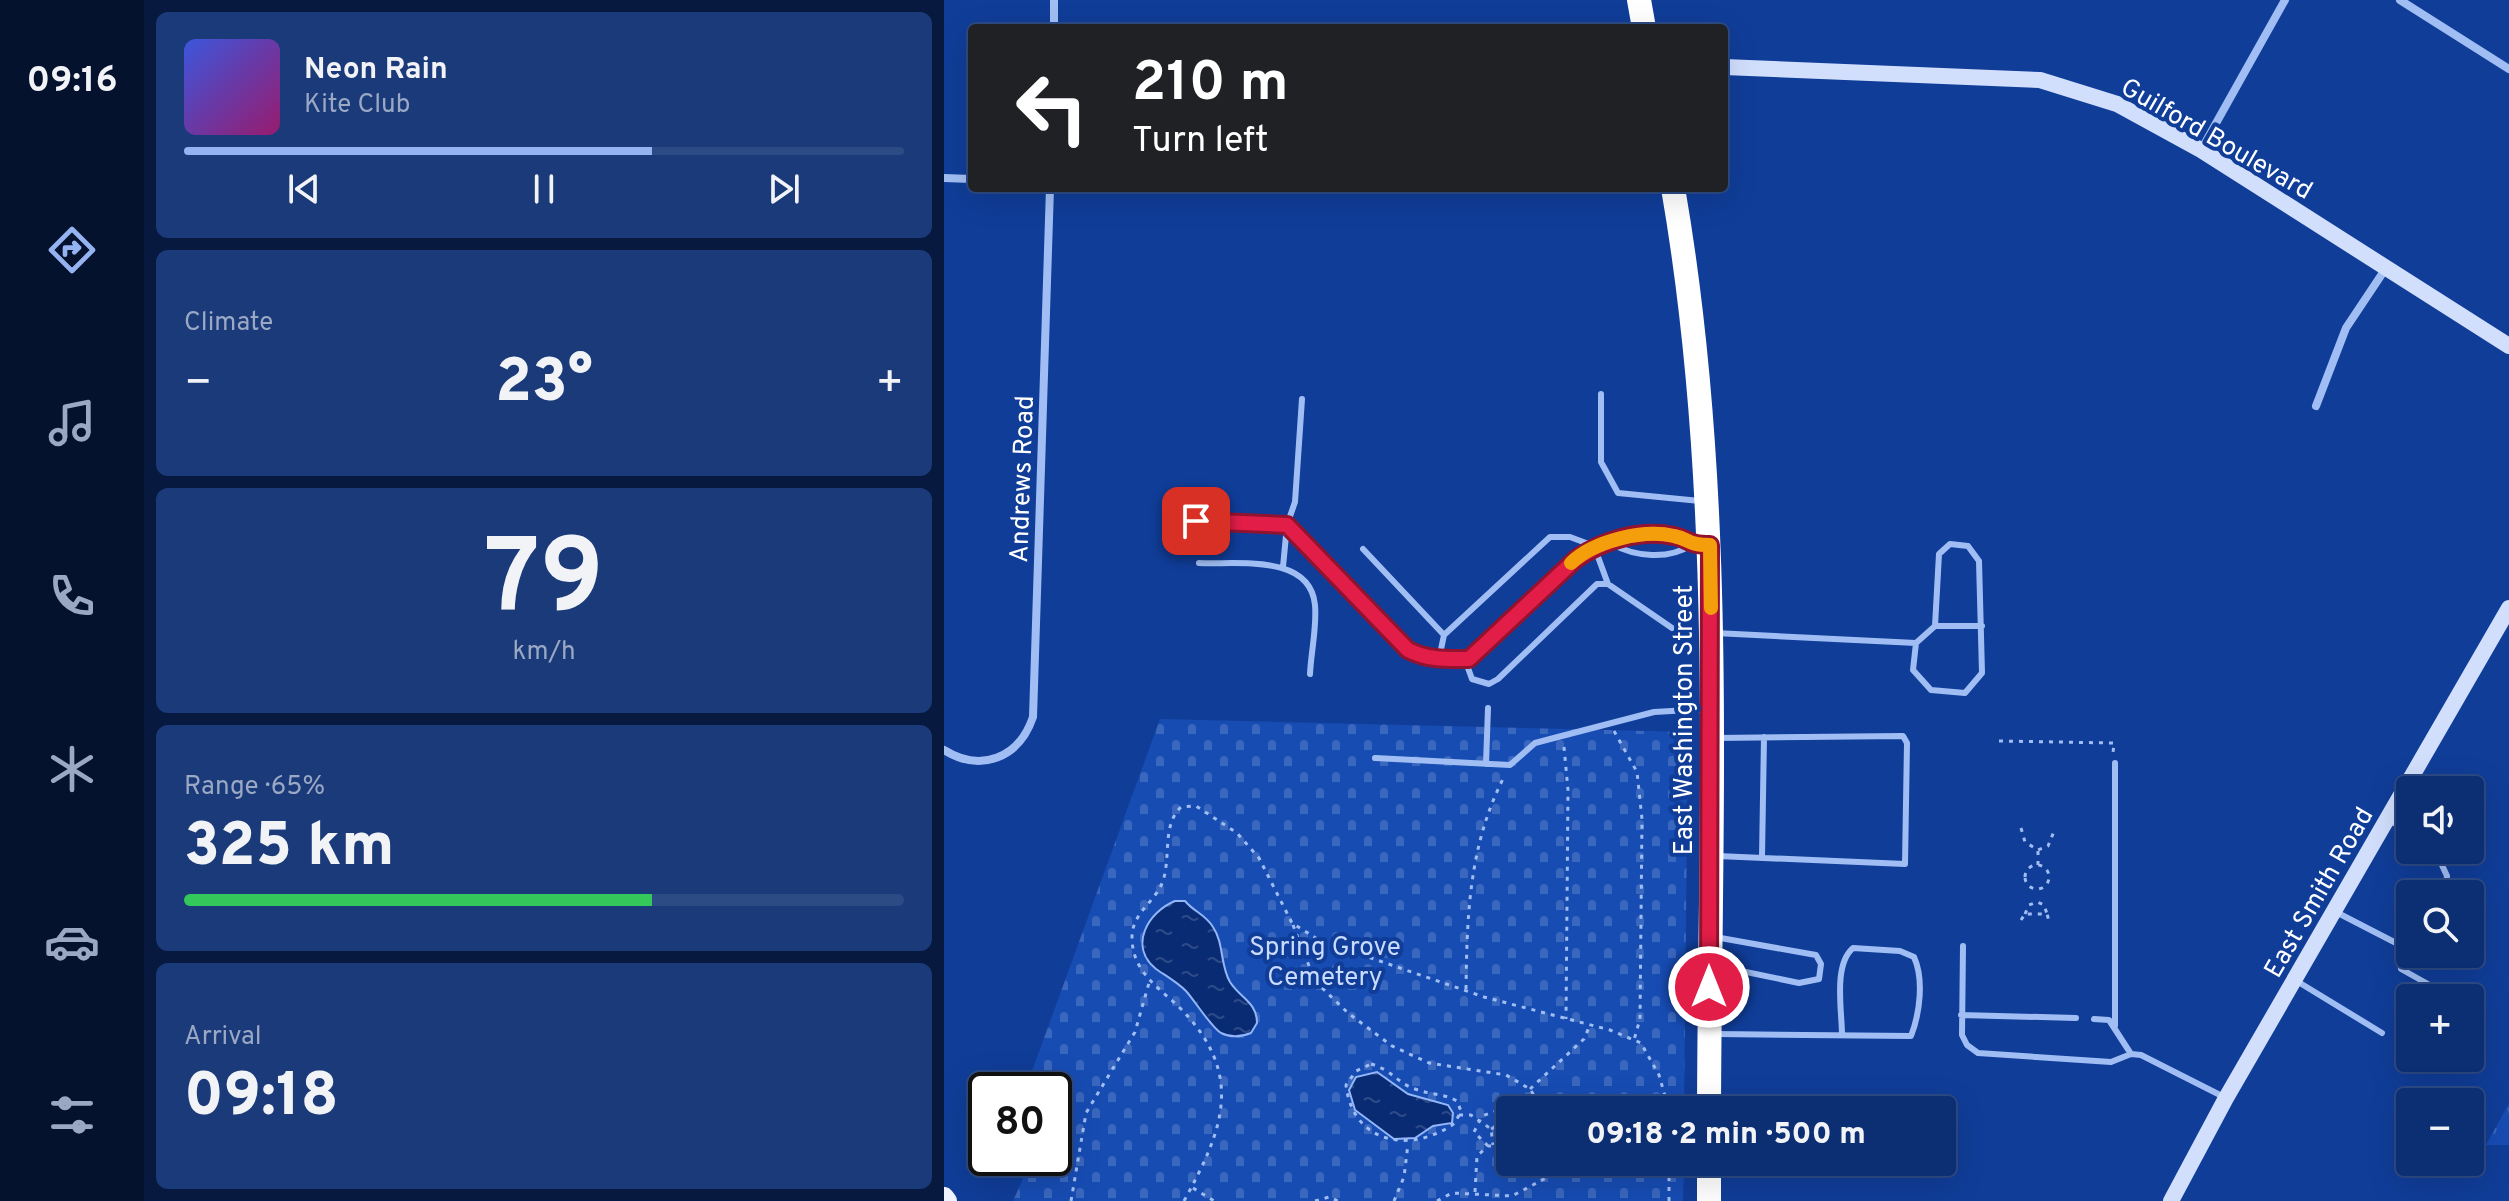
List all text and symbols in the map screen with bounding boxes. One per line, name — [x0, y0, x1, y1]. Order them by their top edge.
text: 210 m — [1132, 50, 1289, 120]
text: Neon Rain — [304, 52, 448, 89]
icon: left — [1000, 56, 1104, 160]
text: 09:16 — [26, 59, 118, 105]
street label: Guilford Boulevard — [2114, 72, 2318, 208]
text: Kite Club — [304, 89, 410, 122]
text: Turn left — [1132, 119, 1269, 165]
icon: previous — [282, 167, 326, 211]
icon: pause — [522, 167, 566, 211]
icon: next — [762, 167, 806, 211]
icon: directions — [44, 222, 100, 278]
text: Climate — [184, 307, 273, 340]
text: 23° — [495, 347, 593, 423]
text: − — [184, 357, 212, 413]
text: + — [876, 357, 904, 413]
icon: music — [44, 395, 100, 451]
street label: Andrews Road — [1004, 395, 1043, 563]
pin — [1162, 487, 1230, 555]
icon: arrive — [1174, 499, 1218, 543]
text: 79 — [484, 518, 604, 650]
icon: phone — [44, 568, 100, 624]
street label: East Washington Street — [1669, 585, 1702, 855]
text: km/h — [512, 636, 576, 669]
icon: climate — [44, 741, 100, 797]
text: Range · 65% — [184, 771, 325, 804]
map controls — [2396, 776, 2484, 1176]
button: sound — [2396, 776, 2484, 864]
street label: East Smith Road — [2258, 802, 2382, 984]
text: 325 km — [184, 811, 394, 887]
button: search — [2396, 880, 2484, 968]
icon: car — [44, 914, 100, 970]
park label: Spring Grove Cemetery — [1249, 932, 1401, 995]
position arrow — [1667, 945, 1751, 1029]
button: + — [2396, 984, 2484, 1072]
text: Arrival — [184, 1021, 262, 1054]
text: 09:18 — [184, 1061, 339, 1137]
speed limit sign: 80 — [968, 1072, 1072, 1176]
icon: filters — [44, 1087, 100, 1143]
button: − — [2396, 1088, 2484, 1176]
text: 09:18 · 2 min · 500 m — [1586, 1117, 1866, 1154]

